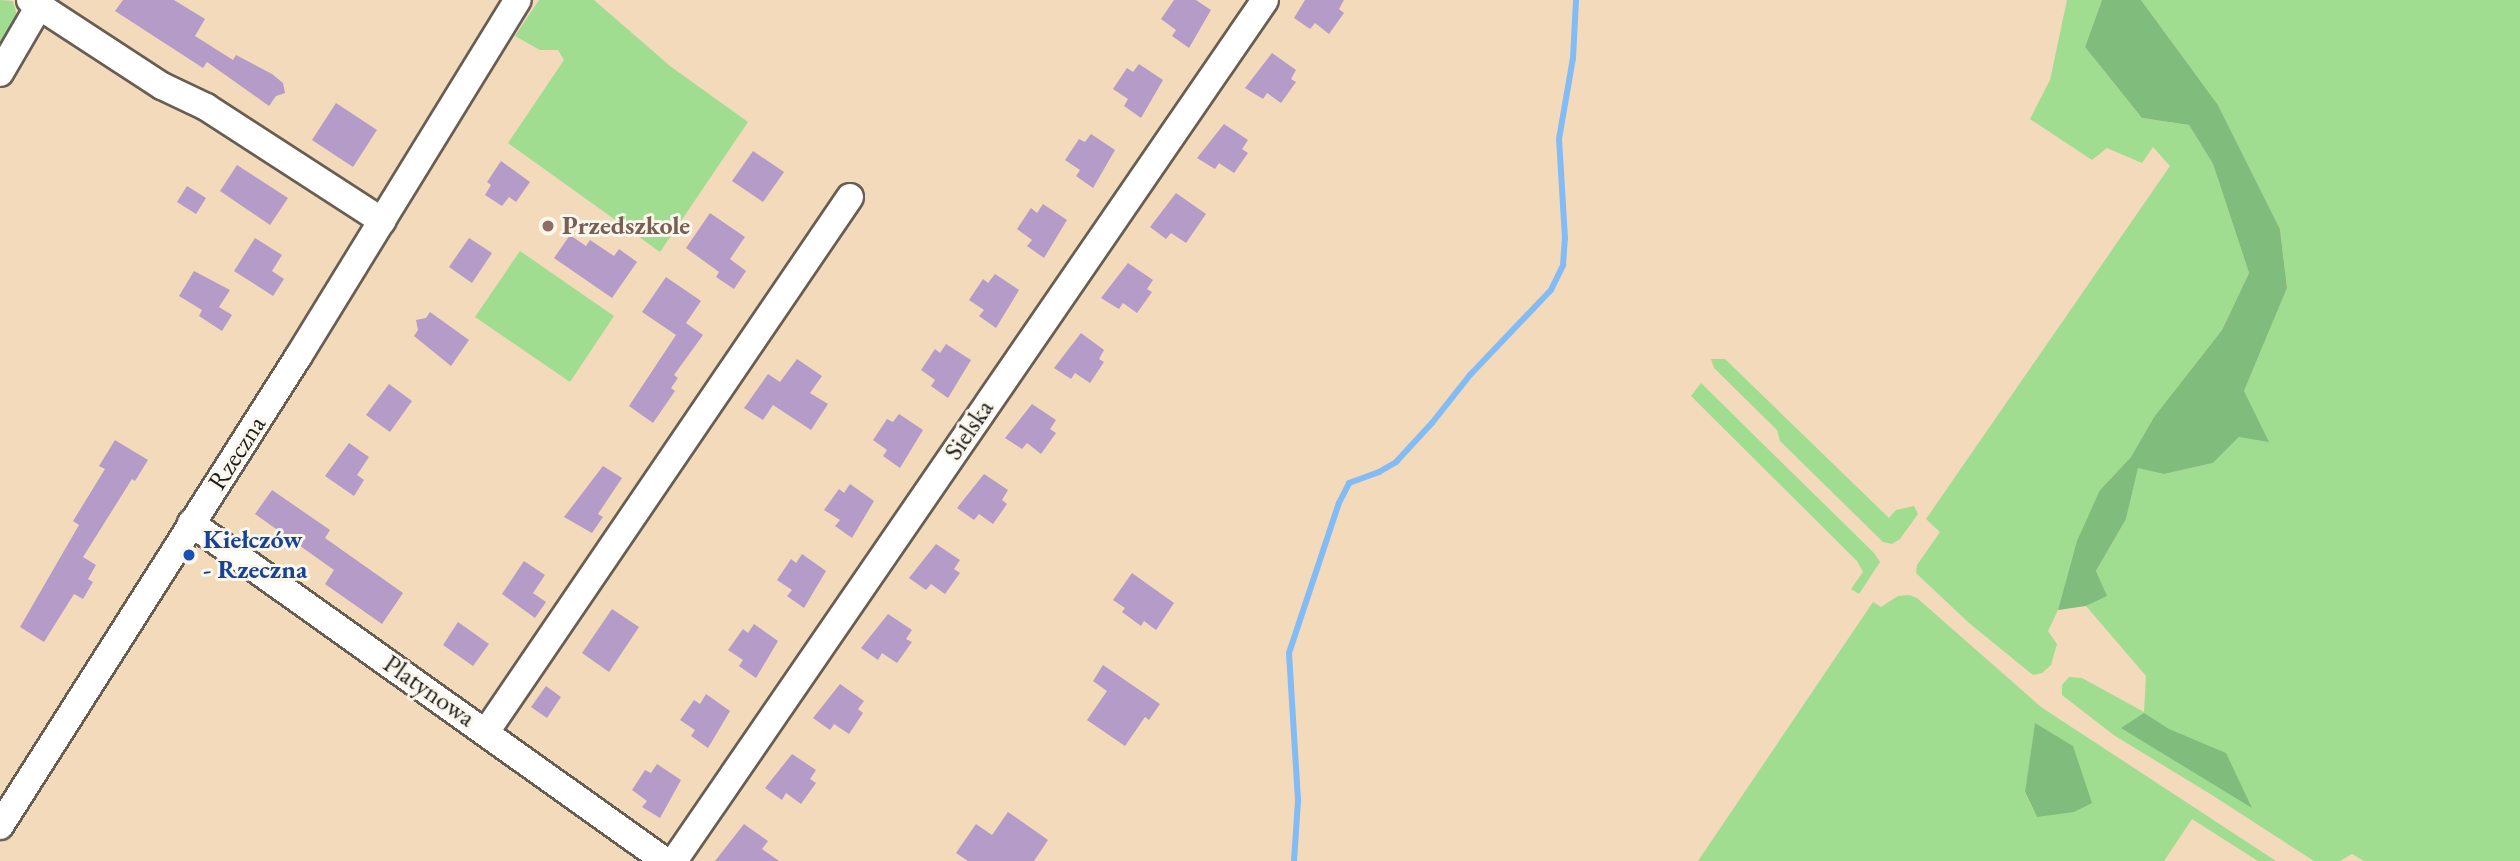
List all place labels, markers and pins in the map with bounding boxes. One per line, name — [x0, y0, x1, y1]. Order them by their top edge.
place label: Przedszkole — [562, 210, 690, 242]
marker: Przedszkole — [540, 218, 556, 234]
place label: Kiełczów - Rzeczna — [203, 524, 307, 586]
marker: Kiełczów - Rzeczna — [181, 547, 197, 563]

